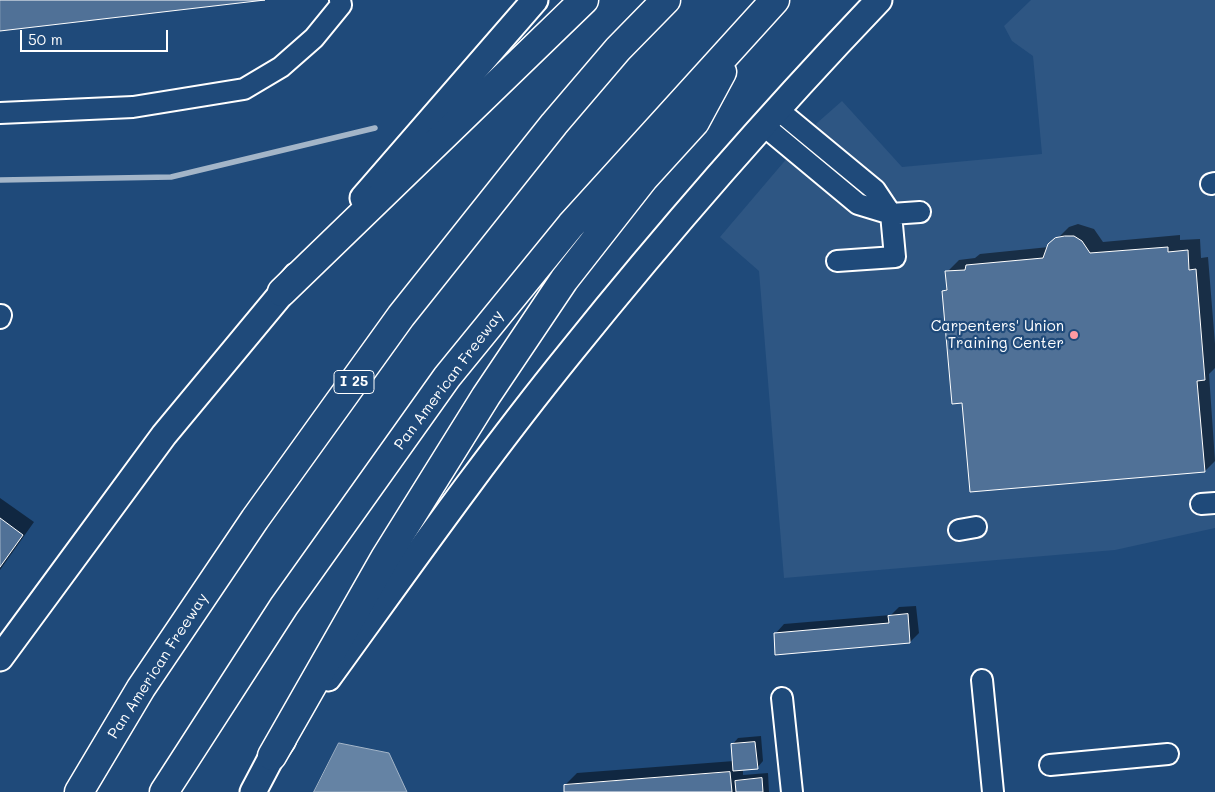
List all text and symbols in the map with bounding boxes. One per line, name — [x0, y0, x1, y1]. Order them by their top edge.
scale bar — [22, 20, 170, 52]
text: 50 m — [28, 29, 63, 49]
street label: Pan American Freeway — [391, 307, 507, 453]
place label: Carpenters' Union Training Center — [931, 317, 1064, 352]
marker: Carpenters' Union Training Center — [1068, 329, 1080, 341]
road number: I 25 — [334, 371, 374, 394]
street label: Pan American Freeway — [104, 590, 212, 742]

